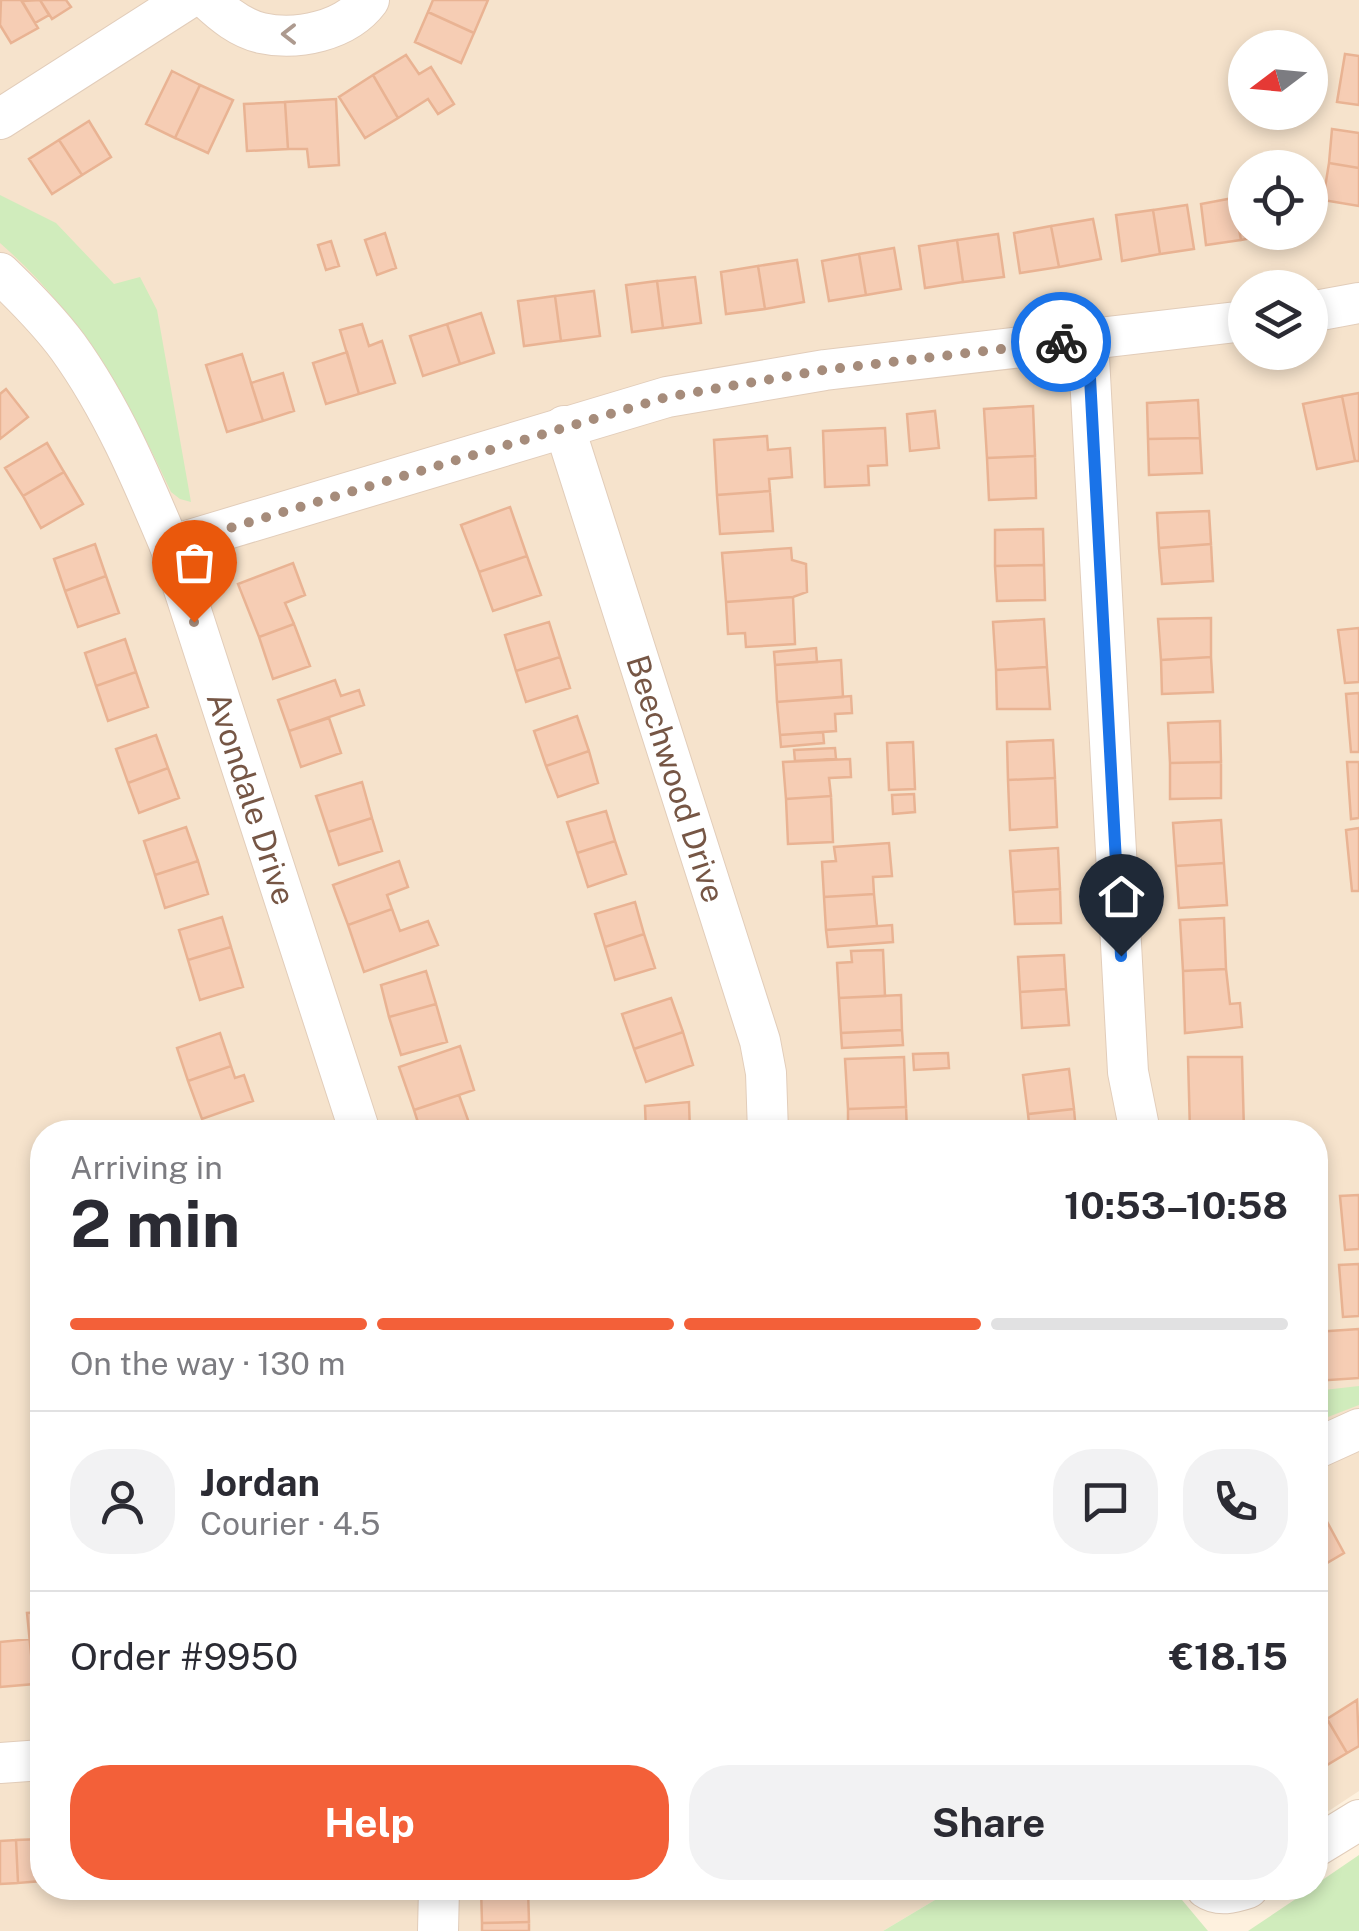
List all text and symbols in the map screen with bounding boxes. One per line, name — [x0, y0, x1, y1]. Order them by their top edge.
one-way arrow — [280, 23, 296, 45]
north arrow — [1228, 30, 1328, 130]
map controls — [1228, 30, 1328, 370]
button: locate — [1228, 150, 1328, 250]
button: layers — [1228, 270, 1328, 370]
courier — [1011, 292, 1111, 392]
icon: bike — [1034, 315, 1089, 370]
pin — [152, 520, 237, 623]
icon: bag — [167, 535, 222, 590]
street label: Beechwood Drive — [620, 650, 733, 907]
street label: Avondale Drive — [200, 687, 304, 909]
pin — [1079, 854, 1164, 957]
icon: home — [1094, 869, 1149, 924]
text: Arriving in — [70, 1149, 223, 1186]
text: 10:53–10:58 — [1064, 1183, 1288, 1228]
text: 2 min — [70, 1185, 240, 1262]
text: On the way · 130 m — [70, 1345, 345, 1382]
button: person — [70, 1449, 175, 1554]
button: chat — [1053, 1449, 1158, 1554]
button: phone — [1183, 1449, 1288, 1554]
text: Jordan — [200, 1460, 320, 1505]
text: Courier · 4.5 — [200, 1505, 380, 1542]
text: Order #9950 — [70, 1634, 298, 1679]
text: €18.15 — [1169, 1634, 1288, 1679]
button: Help — [70, 1765, 669, 1880]
button: Share — [689, 1765, 1288, 1880]

